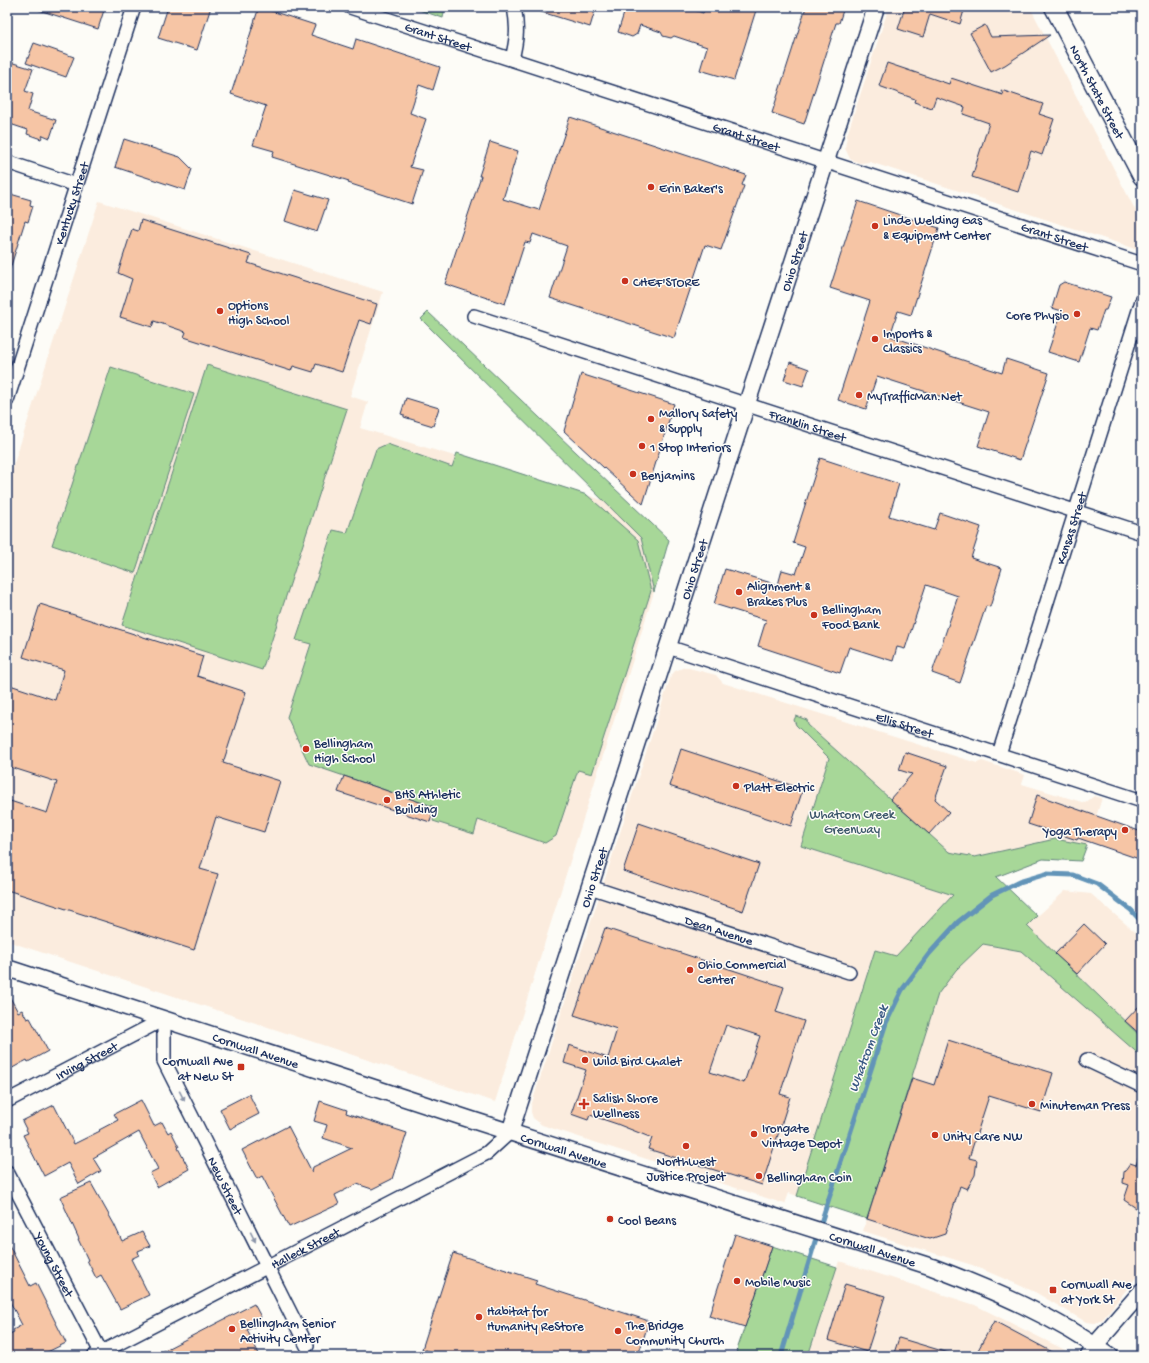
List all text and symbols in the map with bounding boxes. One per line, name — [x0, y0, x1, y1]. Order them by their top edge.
street label: Grant Street — [402, 20, 475, 56]
street label: North State Street — [1065, 43, 1127, 143]
street label: Grant Street — [711, 120, 783, 156]
street label: Kentucky Street — [53, 159, 94, 247]
marker: Erin Baker's — [646, 182, 656, 192]
place label: Erin Baker's — [659, 182, 724, 197]
place label: Linde Welding Gas & Equipment Center — [883, 214, 992, 244]
street label: Grant Street — [1019, 220, 1091, 256]
marker: Linde Welding Gas & Equipment Center — [870, 221, 880, 231]
street label: Ohio Street — [779, 228, 813, 294]
marker: CHEF'STORE — [620, 276, 630, 286]
place label: CHEF'STORE — [633, 276, 700, 291]
place label: Options High School — [228, 299, 290, 329]
marker: Options High School — [215, 306, 225, 316]
place label: Core Physio — [1006, 309, 1069, 324]
marker: Core Physio — [1072, 309, 1082, 319]
place label: Imports & Classics — [883, 327, 932, 357]
marker: Imports & Classics — [870, 334, 880, 344]
marker: MyTrafficMan.Net — [854, 390, 864, 400]
place label: MyTrafficMan.Net — [867, 390, 963, 405]
place label: Mallory Safety & Supply — [659, 407, 738, 437]
street label: Franklin Street — [766, 407, 849, 447]
marker: Mallory Safety & Supply — [646, 414, 656, 424]
marker: 1 Stop Interiors — [637, 441, 647, 451]
place label: 1 Stop Interiors — [649, 441, 732, 456]
marker: Benjamins — [628, 469, 638, 479]
place label: Benjamins — [640, 469, 696, 484]
street label: Kansas Street — [1054, 489, 1092, 567]
street label: Ohio Street — [679, 536, 713, 602]
place label: Alignment & Brakes Plus — [746, 580, 810, 610]
marker: Alignment & Brakes Plus — [734, 587, 744, 597]
place label: Bellingham Food Bank — [821, 603, 881, 633]
marker: Bellingham Food Bank — [809, 610, 819, 620]
street label: Ellis Street — [874, 710, 936, 743]
place label: Bellingham High School — [313, 737, 376, 767]
marker: Bellingham High School — [301, 744, 311, 754]
marker: Platt Electric — [731, 781, 741, 791]
place label: Platt Electric — [743, 781, 815, 796]
place label: BHS Athletic Building — [394, 788, 461, 818]
marker: BHS Athletic Building — [382, 795, 392, 805]
park label: Whatcom Creek Greenway — [810, 808, 896, 838]
place label: Yoga Therapy — [1042, 825, 1118, 840]
marker: Yoga Therapy — [1120, 825, 1130, 835]
street label: Ohio Street — [579, 844, 613, 910]
street label: Dean Avenue — [681, 913, 755, 950]
place label: Ohio Commercial Center — [698, 958, 786, 988]
marker: Ohio Commercial Center — [685, 965, 695, 975]
water label: Whatcom Creek — [846, 1001, 894, 1095]
street label: Cornwall Avenue — [210, 1031, 301, 1073]
street label: Irving Street — [54, 1039, 122, 1084]
place label: Cornwall Ave at New St — [162, 1055, 235, 1085]
marker: Wild Bird Chalet — [580, 1055, 590, 1065]
place label: Wild Bird Chalet — [593, 1055, 683, 1070]
marker: Cornwall Ave at New St — [236, 1062, 246, 1072]
one-way arrow — [179, 1090, 185, 1102]
place label: Salish Shore Wellness — [593, 1092, 658, 1122]
marker: Salish Shore Wellness — [578, 1098, 590, 1110]
marker: Minuteman Press — [1027, 1099, 1037, 1109]
place label: Minuteman Press — [1040, 1099, 1131, 1114]
place label: Irongate Vintage Depot — [761, 1122, 843, 1152]
marker: Irongate Vintage Depot — [749, 1129, 759, 1139]
marker: Unity Care NW — [930, 1130, 940, 1140]
place label: Unity Care NW — [943, 1130, 1022, 1145]
street label: Cornwall Avenue — [518, 1131, 609, 1173]
marker: Northwest Justice Project — [681, 1141, 691, 1151]
street label: New Street — [203, 1155, 246, 1219]
place label: Northwest Justice Project — [647, 1155, 727, 1185]
marker: Bellingham Coin — [754, 1171, 764, 1181]
place label: Bellingham Coin — [766, 1171, 853, 1186]
marker: Cool Beans — [605, 1214, 615, 1224]
place label: Cool Beans — [618, 1214, 677, 1229]
street label: Halleck Street — [269, 1225, 344, 1273]
street label: Young Street — [30, 1230, 77, 1301]
street label: Cornwall Avenue — [827, 1230, 917, 1271]
one-way arrow — [250, 1232, 256, 1243]
marker: Mobile Music — [732, 1276, 742, 1286]
place label: Mobile Music — [745, 1276, 811, 1291]
place label: Cornwall Ave at York St — [1061, 1278, 1132, 1308]
marker: Cornwall Ave at York St — [1048, 1285, 1058, 1295]
place label: Habitat for Humanity ReStore — [487, 1305, 584, 1335]
marker: Habitat for Humanity ReStore — [474, 1312, 484, 1322]
place label: Bellingham Senior Activity Center — [239, 1317, 336, 1347]
place label: The Bridge Community Church — [625, 1319, 724, 1349]
marker: Bellingham Senior Activity Center — [227, 1324, 237, 1334]
marker: The Bridge Community Church — [613, 1326, 623, 1336]

